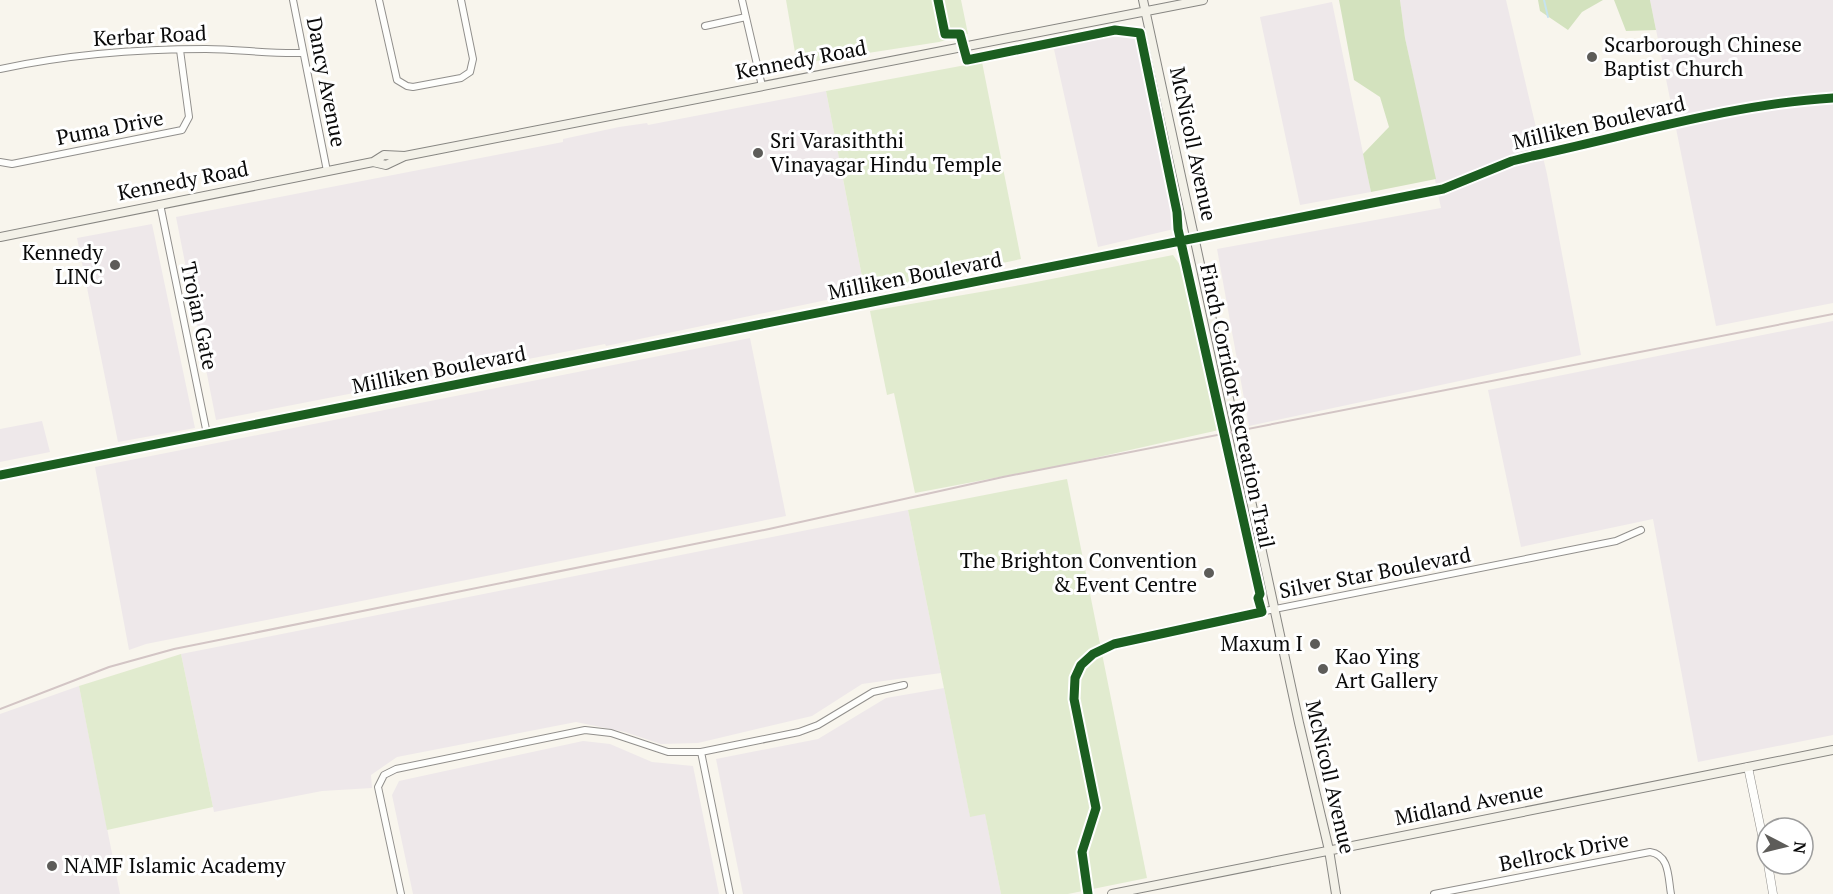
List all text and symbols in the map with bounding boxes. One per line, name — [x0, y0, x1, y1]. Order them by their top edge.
street label: Dancy Avenue — [301, 14, 353, 149]
street label: Kerbar Road — [93, 18, 208, 52]
place label: Scarborough Chinese Baptist Church — [1604, 30, 1802, 82]
street label: Kennedy Road — [733, 33, 869, 85]
marker: Scarborough Chinese Baptist Church — [1585, 50, 1599, 64]
street label: McNicoll Avenue — [1164, 64, 1224, 223]
street label: Milliken Boulevard — [1510, 88, 1688, 155]
street label: Puma Drive — [54, 103, 166, 151]
place label: Sri Varasiththi Vinayagar Hindu Temple — [770, 126, 1002, 178]
marker: Sri Varasiththi Vinayagar Hindu Temple — [751, 146, 765, 160]
street label: Kennedy Road — [115, 154, 251, 206]
place label: Kennedy LINC — [22, 238, 103, 290]
street label: Milliken Boulevard — [826, 244, 1004, 306]
marker: Kennedy LINC — [108, 258, 122, 272]
street label: Trojan Gate — [175, 259, 225, 372]
street label: Finch Corridor Recreation Trail — [1194, 261, 1282, 551]
street label: Milliken Boulevard — [350, 338, 528, 400]
street label: Silver Star Boulevard — [1277, 540, 1473, 604]
place label: The Brighton Convention & Event Centre — [960, 546, 1198, 598]
marker: The Brighton Convention & Event Centre — [1202, 566, 1216, 580]
place label: Maxum I — [1221, 629, 1303, 657]
marker: Maxum I — [1308, 637, 1322, 651]
place label: Kao Ying Art Gallery — [1335, 642, 1438, 694]
marker: Kao Ying Art Gallery — [1316, 662, 1330, 676]
street label: McNicoll Avenue — [1300, 697, 1362, 856]
street label: Midland Avenue — [1392, 775, 1545, 831]
north arrow — [1755, 816, 1815, 876]
street label: Bellrock Drive — [1497, 825, 1631, 877]
text: N — [1788, 840, 1812, 855]
place label: NAMF Islamic Academy — [64, 851, 286, 879]
marker: NAMF Islamic Academy — [45, 859, 59, 873]

